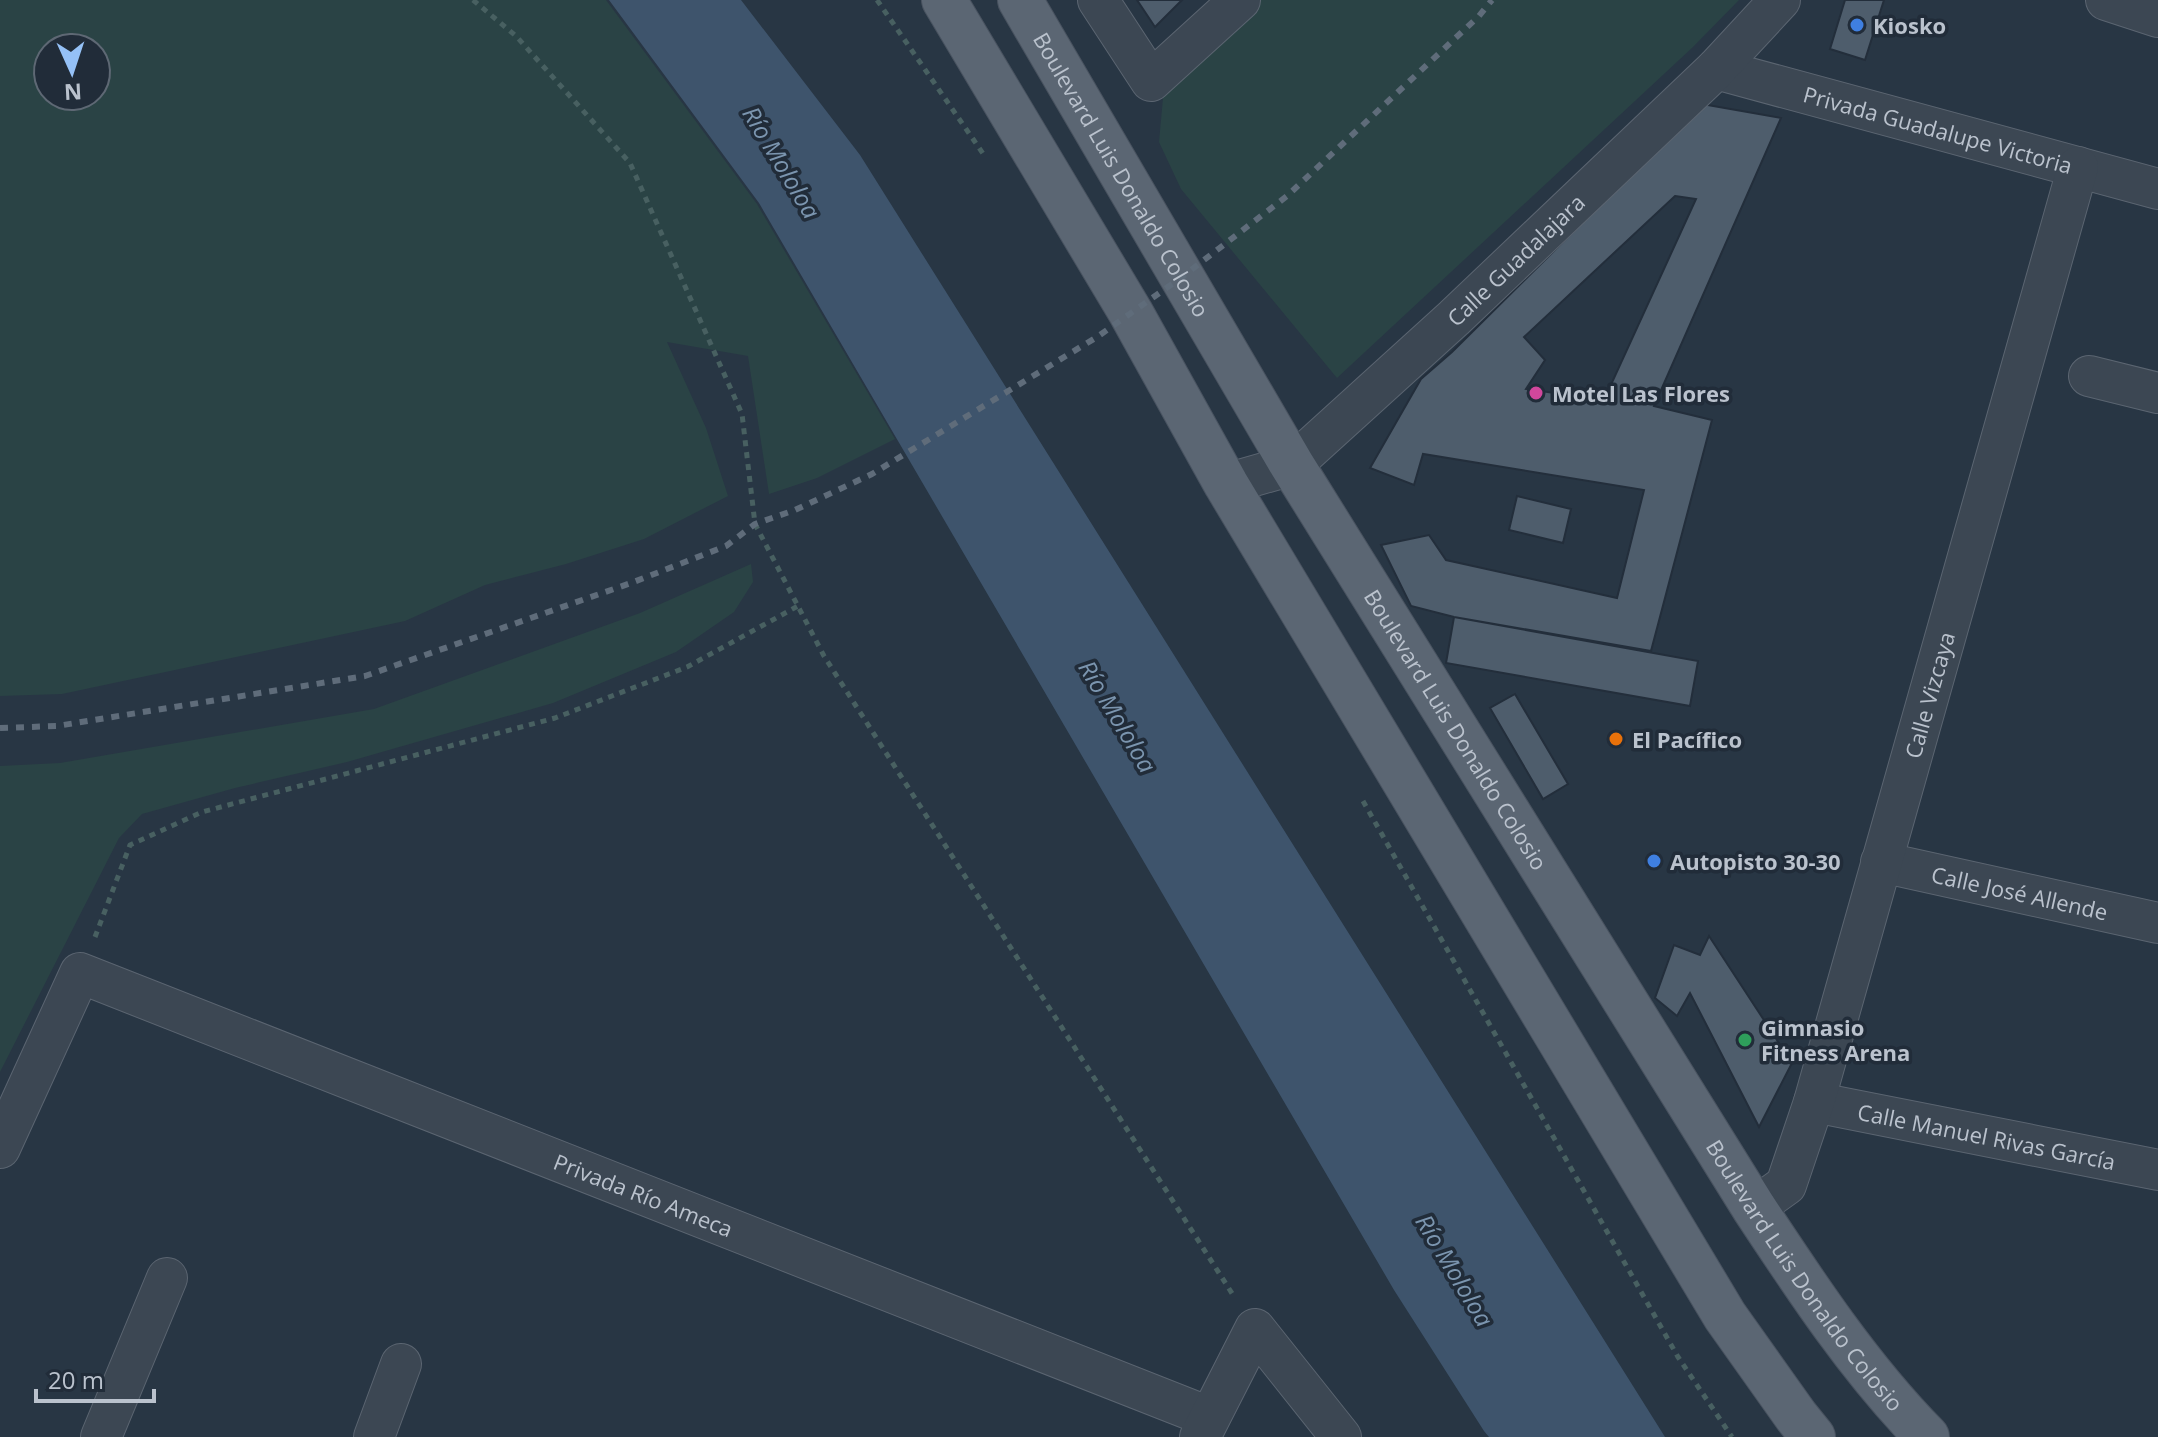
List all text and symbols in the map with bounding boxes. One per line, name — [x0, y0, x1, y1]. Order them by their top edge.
place label: Kiosko — [1873, 10, 1946, 40]
marker: Kiosko — [1848, 16, 1866, 34]
street label: Boulevard Luis Donaldo Colosio — [1027, 26, 1217, 322]
north arrow — [32, 32, 112, 112]
text: N — [63, 78, 83, 108]
street label: Privada Guadalupe Victoria — [1800, 78, 2076, 180]
water label: Río Mololoa — [735, 100, 829, 225]
street label: Calle Guadalajara — [1440, 187, 1591, 332]
place label: Motel Las Flores — [1552, 378, 1730, 408]
marker: Motel Las Flores — [1527, 384, 1545, 402]
street label: Boulevard Luis Donaldo Colosio — [1358, 583, 1555, 875]
street label: Calle Vizcaya — [1897, 628, 1961, 762]
water label: Río Mololoa — [1071, 654, 1165, 779]
place label: El Pacífico — [1632, 724, 1742, 754]
marker: El Pacífico — [1607, 730, 1625, 748]
place label: Autopisto 30-30 — [1670, 846, 1841, 876]
marker: Autopisto 30-30 — [1645, 852, 1663, 870]
street label: Calle José Allende — [1929, 859, 2111, 927]
place label: Gimnasio Fitness Arena — [1761, 1012, 1910, 1067]
marker: Gimnasio Fitness Arena — [1736, 1031, 1754, 1049]
street label: Calle Manuel Rivas García — [1855, 1096, 2118, 1176]
street label: Boulevard Luis Donaldo Colosio — [1700, 1134, 1911, 1417]
street label: Privada Río Ameca — [550, 1146, 737, 1243]
water label: Río Mololoa — [1408, 1208, 1502, 1333]
scale bar — [36, 1353, 154, 1403]
text: 20 m — [48, 1363, 104, 1396]

